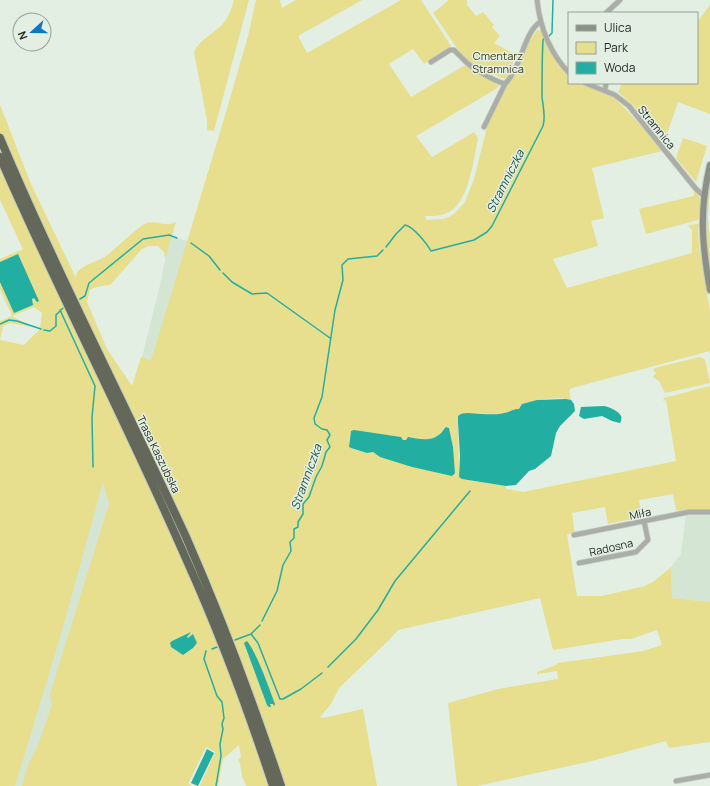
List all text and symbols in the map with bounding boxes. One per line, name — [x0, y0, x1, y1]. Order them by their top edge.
north arrow — [12, 12, 52, 52]
legend — [568, 12, 698, 84]
text: Ulica — [604, 19, 631, 36]
text: N — [14, 29, 31, 42]
text: Park — [604, 39, 629, 56]
park label: Cmentarz Stramnica — [472, 48, 524, 76]
text: Woda — [604, 59, 635, 76]
street label: Stramnica — [635, 102, 679, 152]
water label: Stramniczka — [482, 145, 529, 215]
street label: Trasa Kaszubska — [134, 413, 184, 495]
water label: Stramniczka — [286, 441, 326, 512]
street label: Miła — [628, 503, 652, 523]
street label: Radosna — [588, 535, 634, 559]

